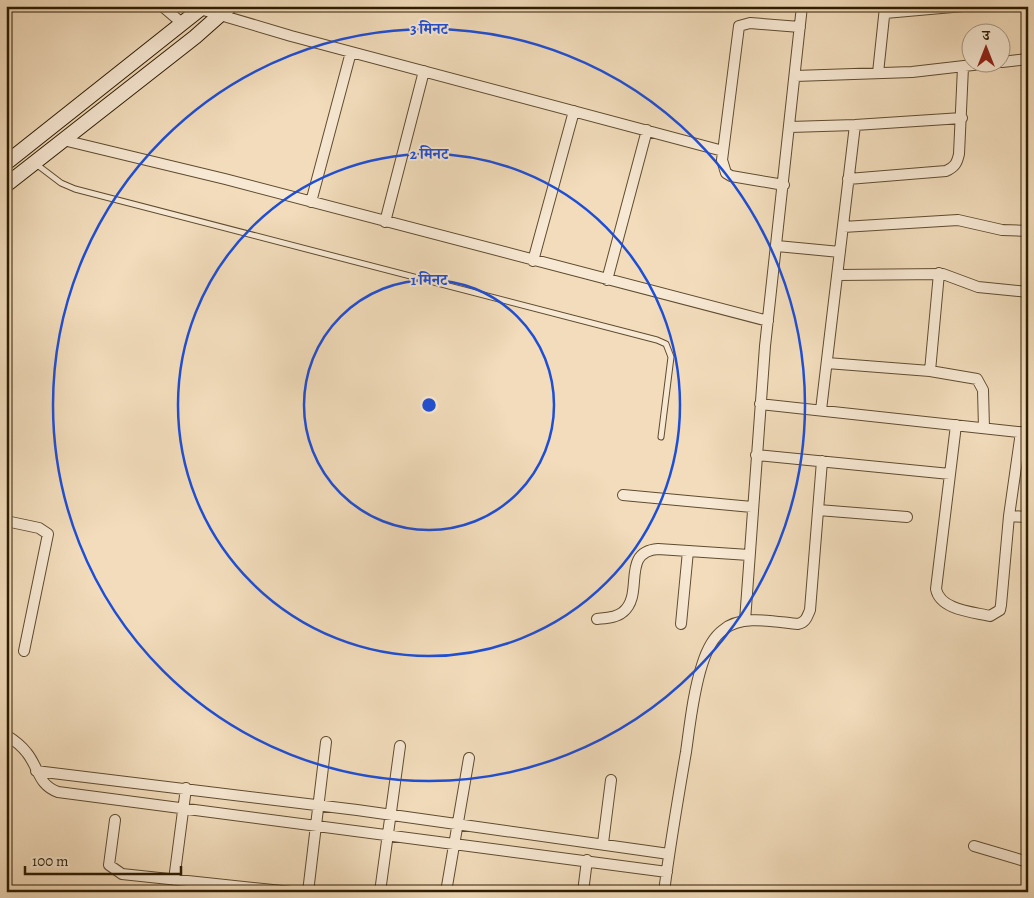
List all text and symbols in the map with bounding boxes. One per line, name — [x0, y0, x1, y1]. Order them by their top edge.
text: 3 मिनट — [410, 19, 449, 39]
north arrow — [962, 22, 1012, 72]
text: उ — [981, 26, 990, 45]
text: 2 मिनट — [410, 144, 450, 164]
text: 1 मिनट — [411, 270, 449, 290]
centre of rings — [420, 396, 438, 414]
scale bar — [25, 843, 181, 875]
text: 100 m — [32, 851, 69, 871]

